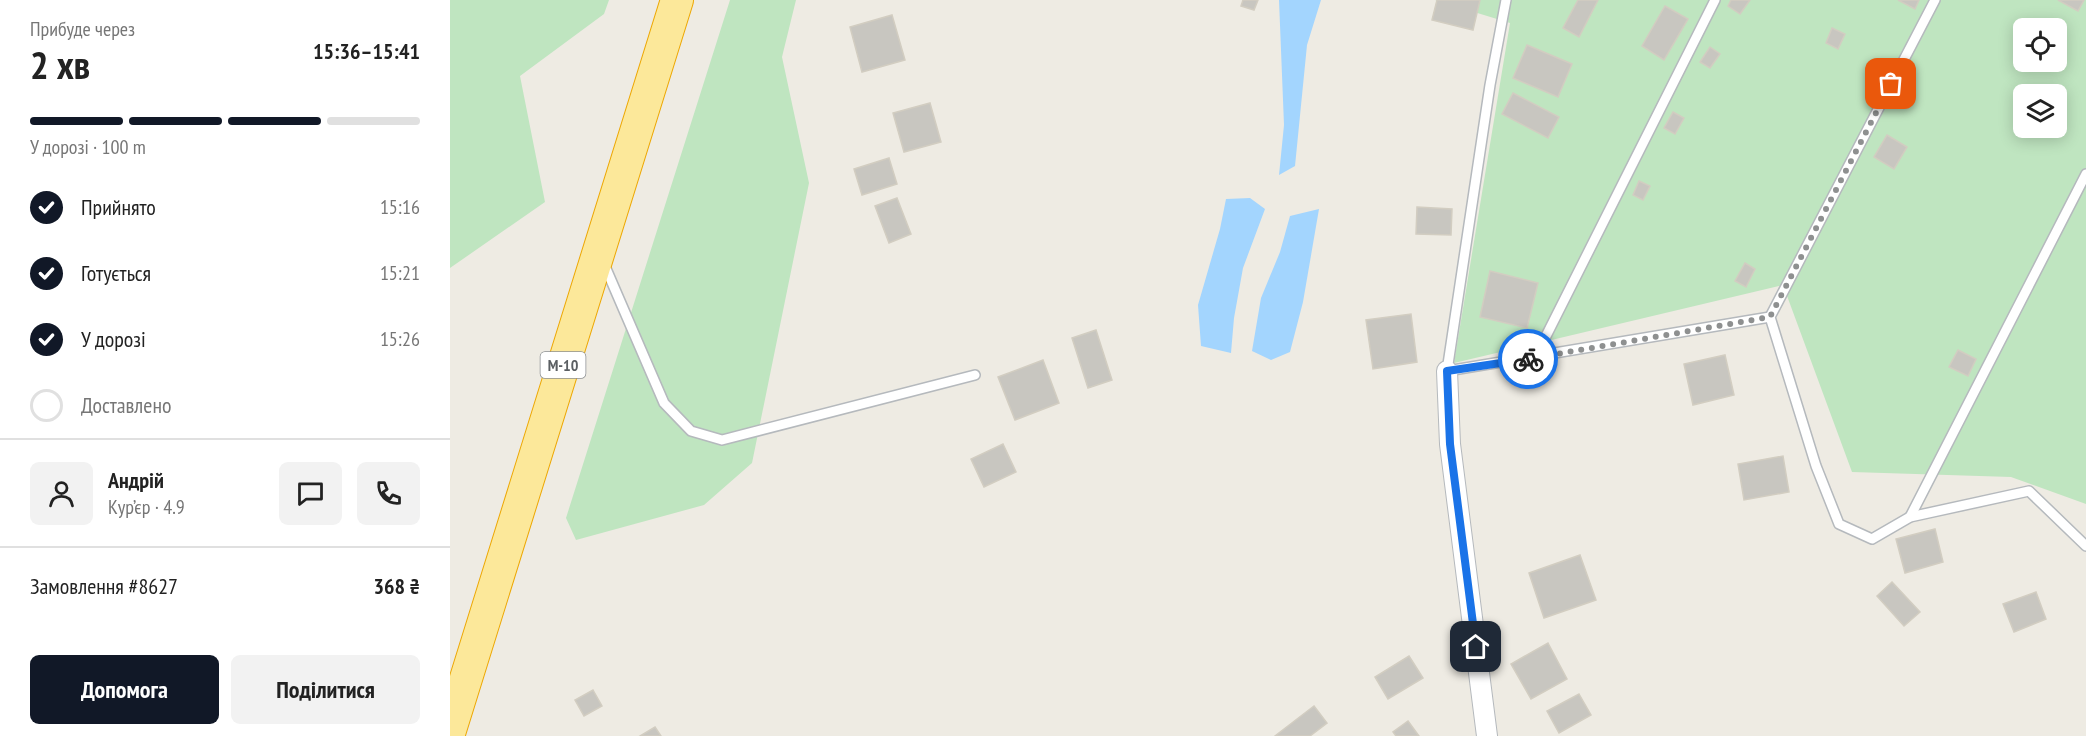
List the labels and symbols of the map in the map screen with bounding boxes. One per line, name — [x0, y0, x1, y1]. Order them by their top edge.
pin — [1865, 58, 1916, 109]
courier — [1498, 329, 1558, 389]
road number: М-10 — [540, 352, 586, 378]
pin — [1450, 621, 1501, 672]

